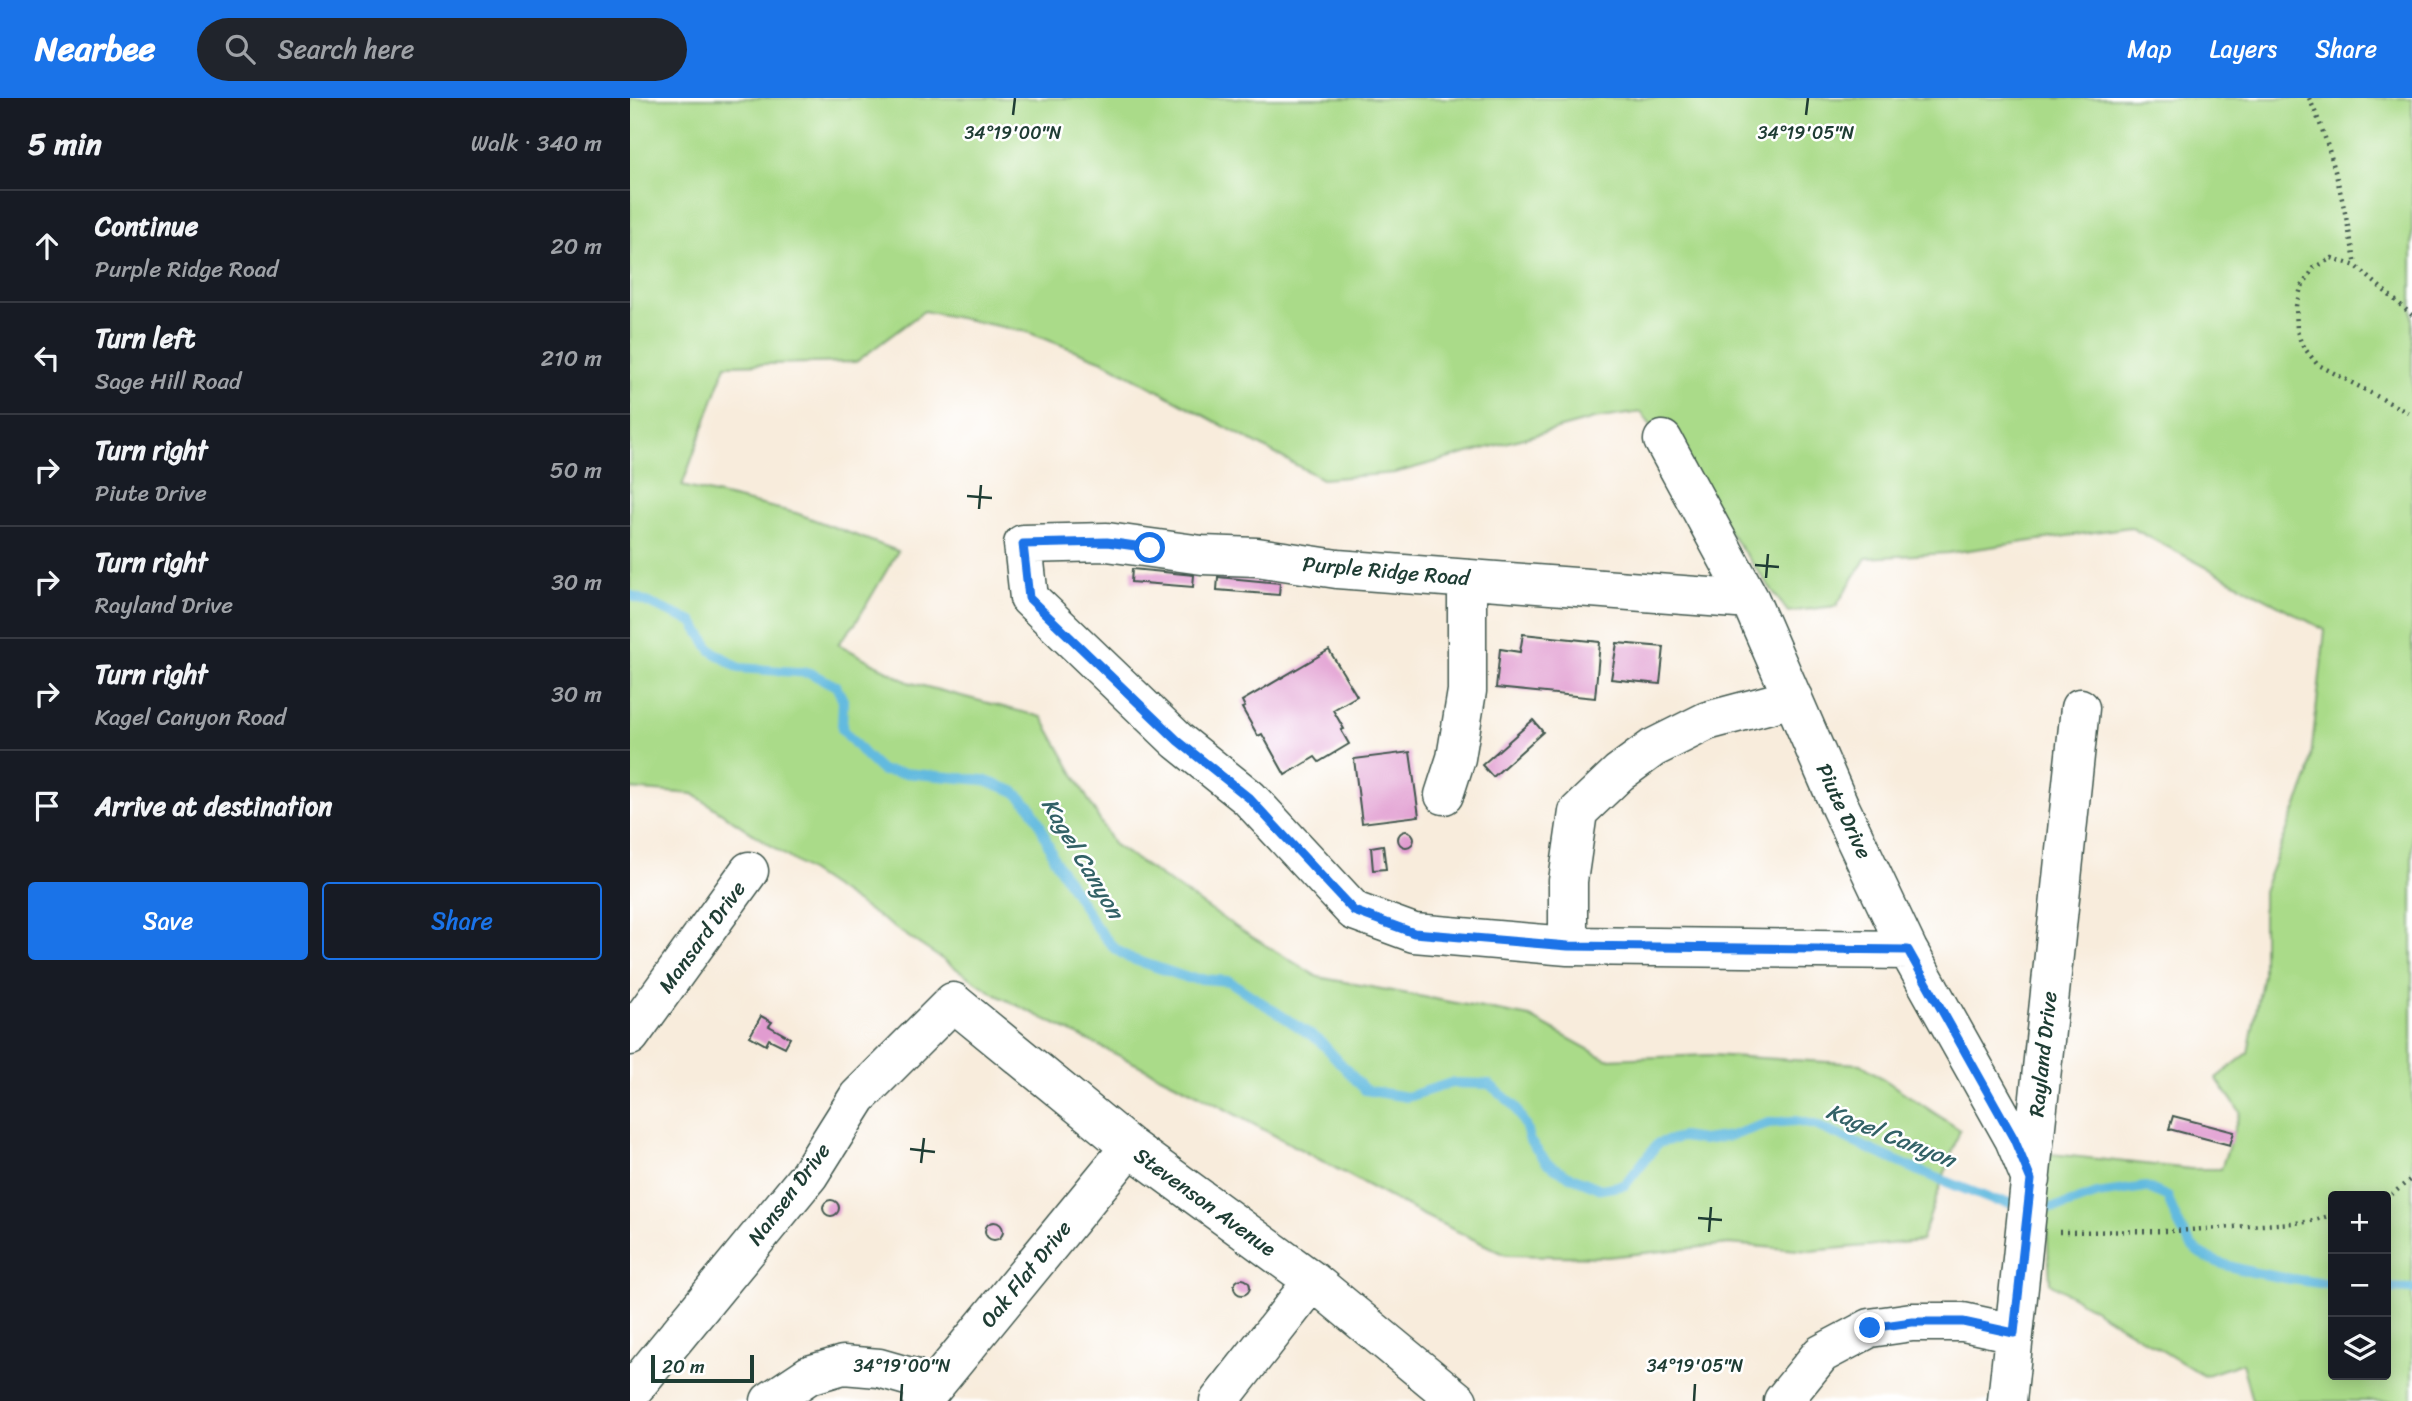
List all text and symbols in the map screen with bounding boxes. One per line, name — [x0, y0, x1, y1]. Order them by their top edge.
search box — [197, 18, 687, 81]
text: Nearbee — [35, 20, 155, 78]
text: Search here — [277, 26, 414, 72]
text: Map — [2127, 28, 2172, 70]
text: Layers — [2210, 28, 2277, 70]
text: Share — [2315, 28, 2377, 70]
icon: search — [221, 30, 259, 68]
text: 5 min — [28, 117, 102, 171]
text: 34°19'00"N — [964, 117, 1062, 149]
text: 34°19'05"N — [1758, 117, 1855, 149]
text: Walk · 340 m — [471, 123, 602, 164]
text: Continue — [95, 203, 198, 249]
text: 20 m — [551, 226, 602, 267]
icon: ahead — [28, 227, 66, 265]
text: Purple Ridge Road — [95, 249, 278, 290]
text: Turn left — [95, 315, 195, 361]
text: 210 m — [541, 338, 602, 379]
icon: left — [28, 339, 66, 377]
text: Sage Hill Road — [95, 361, 241, 402]
text: Turn right — [95, 427, 208, 473]
text: 50 m — [550, 450, 602, 491]
icon: right — [28, 451, 66, 489]
text: Piute Drive — [95, 473, 207, 514]
route start — [1134, 532, 1165, 563]
text: Turn right — [95, 539, 208, 585]
street label: Purple Ridge Road — [1301, 545, 1473, 597]
text: 30 m — [551, 562, 602, 603]
icon: right — [28, 563, 66, 601]
text: Rayland Drive — [95, 585, 233, 626]
text: Turn right — [95, 651, 208, 697]
text: 30 m — [551, 674, 602, 715]
icon: right — [28, 675, 66, 713]
text: Kagel Canyon Road — [95, 697, 286, 738]
street label: Piute Drive — [1805, 757, 1883, 865]
text: Arrive at destination — [95, 783, 332, 829]
icon: arrive — [28, 787, 66, 825]
water label: Kagel Canyon — [1030, 789, 1136, 929]
street label: Mansard Drive — [648, 872, 756, 1002]
button: Save — [28, 882, 308, 960]
button: Share — [322, 882, 602, 960]
street label: Rayland Drive — [2018, 989, 2069, 1119]
water label: Kagel Canyon — [1820, 1091, 1964, 1181]
street label: Nansen Drive — [737, 1134, 841, 1254]
street label: Stevenson Avenue — [1125, 1137, 1285, 1267]
map controls — [2328, 1191, 2391, 1380]
button: + — [2328, 1191, 2391, 1254]
street label: Oak Flat Drive — [970, 1211, 1082, 1337]
button: − — [2328, 1254, 2391, 1317]
route end — [1854, 1312, 1885, 1343]
button: layers — [2328, 1317, 2391, 1380]
text: 20 m — [662, 1350, 705, 1383]
text: 34°19'00"N — [853, 1350, 951, 1382]
text: 34°19'05"N — [1647, 1350, 1744, 1382]
scale bar — [651, 1352, 754, 1384]

